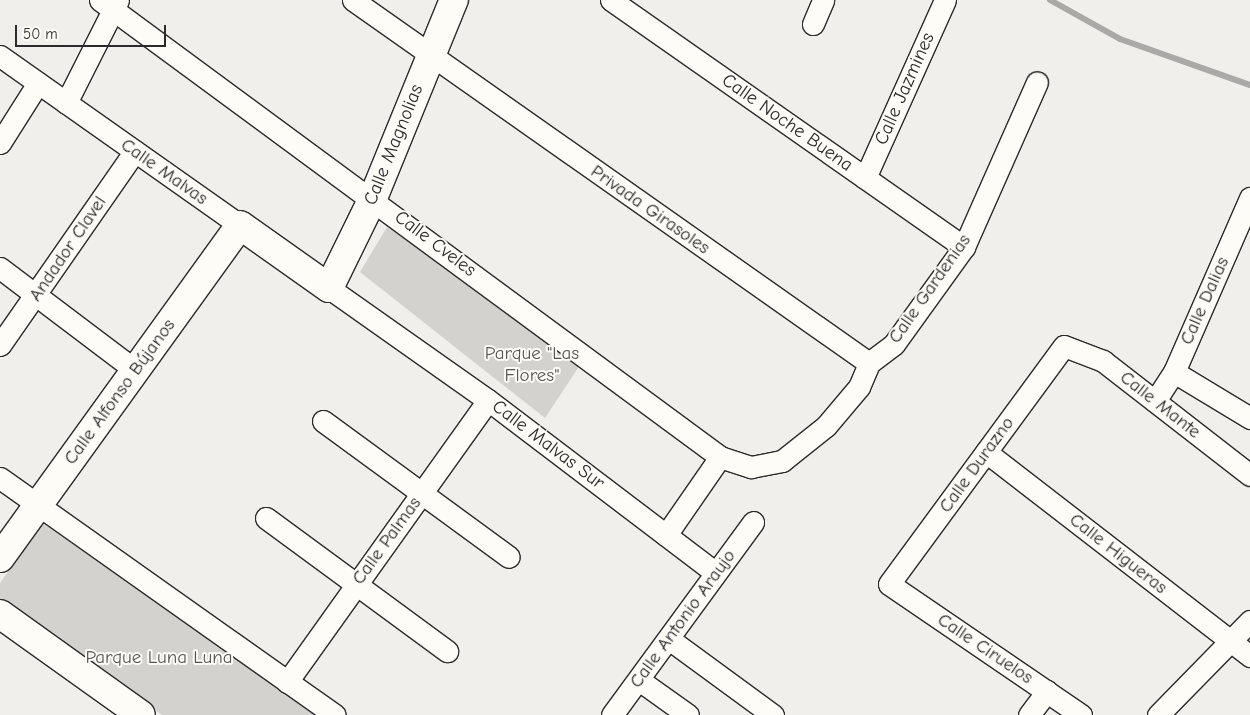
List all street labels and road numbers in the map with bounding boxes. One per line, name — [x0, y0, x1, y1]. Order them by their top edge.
street label: Calle Jazmines — [870, 29, 940, 149]
street label: Calle Noche Buena — [717, 69, 857, 177]
street label: Calle Magnolias — [359, 81, 429, 209]
street label: Calle Malvas — [116, 134, 212, 210]
street label: Privada Girasoles — [586, 160, 714, 260]
street label: Andador Clavel — [24, 192, 112, 306]
street label: Calle Cveles — [390, 206, 480, 282]
street label: Calle Gardenias — [884, 230, 976, 348]
street label: Calle Dalias — [1176, 254, 1234, 348]
street label: Calle Alfonso Bújanos — [59, 315, 181, 469]
street label: Calle Mante — [1115, 366, 1205, 444]
street label: Calle Malvas Sur — [487, 395, 609, 495]
street label: Calle Durazno — [935, 413, 1019, 517]
street label: Calle Palmas — [348, 493, 426, 589]
street label: Calle Higueras — [1065, 509, 1171, 599]
street label: Calle Antonio Araujo — [625, 545, 741, 693]
street label: Calle Ciruelos — [933, 609, 1037, 689]

